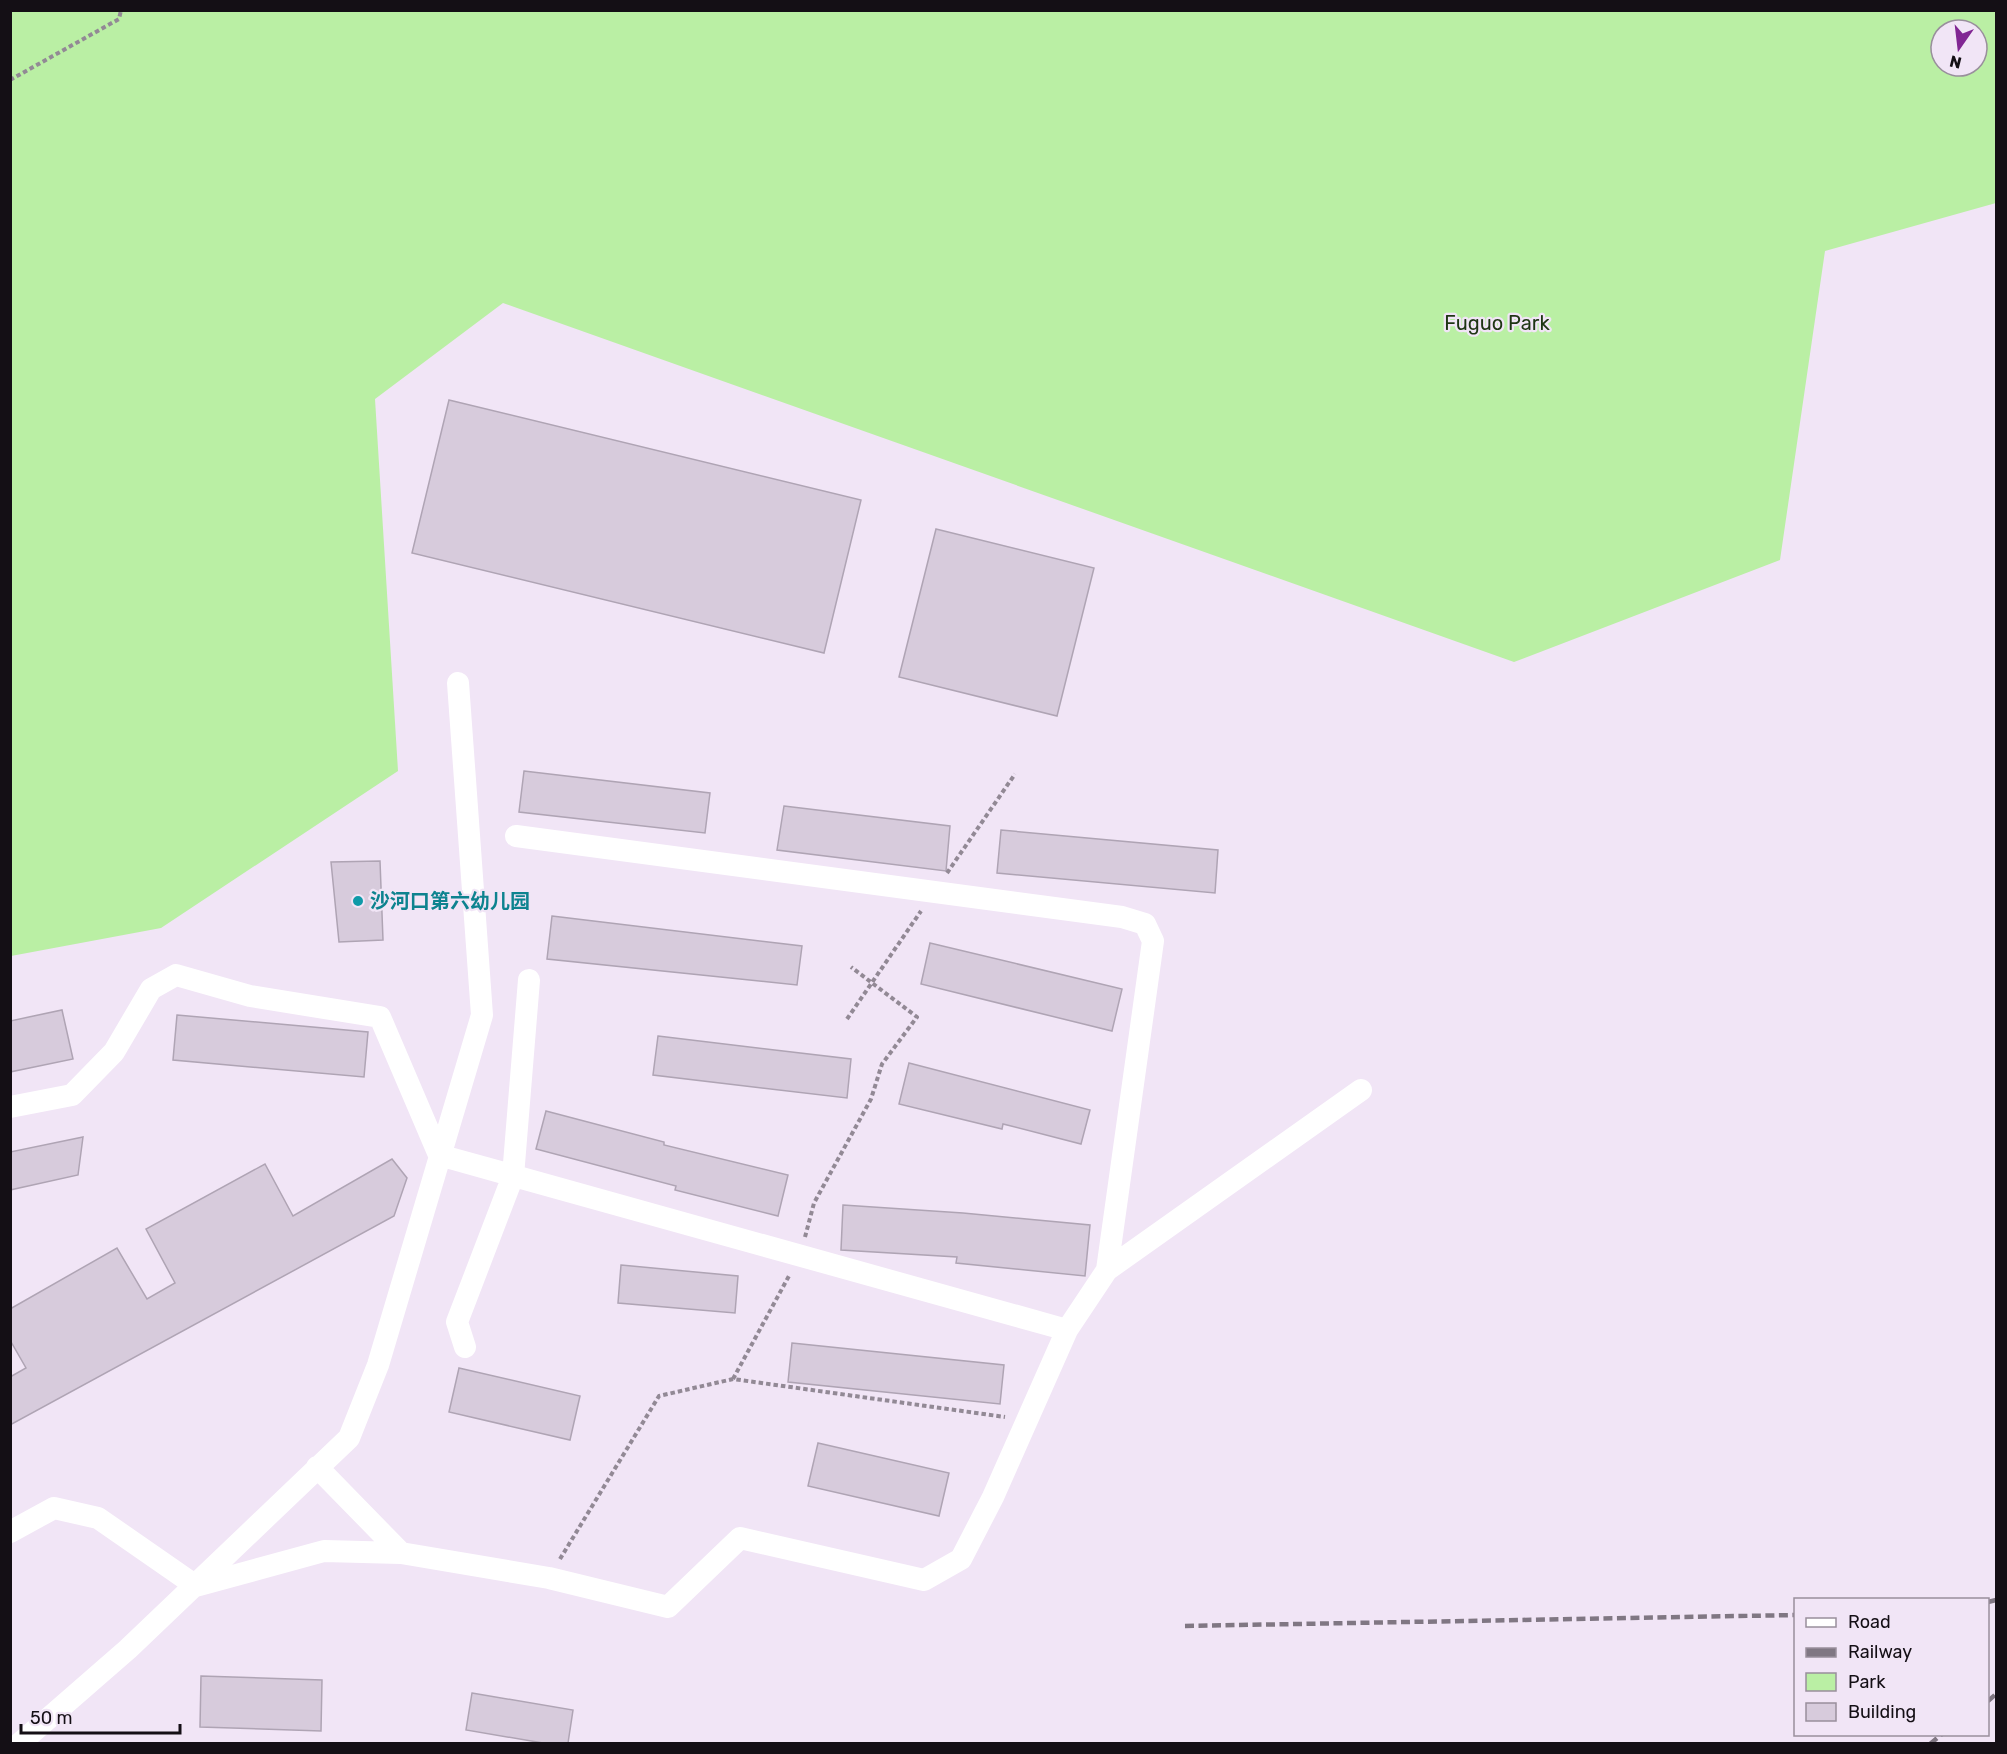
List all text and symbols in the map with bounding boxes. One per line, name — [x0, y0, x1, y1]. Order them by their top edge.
north arrow — [1929, 18, 1989, 78]
text: N — [1948, 51, 1963, 73]
park label: Fuguo Park — [1444, 311, 1550, 335]
place label: 沙河口第六幼儿园 — [370, 889, 530, 913]
marker: 沙河口第六幼儿园 — [351, 894, 365, 908]
legend — [1794, 1598, 1989, 1736]
text: Road — [1848, 1611, 1891, 1633]
text: Railway — [1848, 1641, 1912, 1663]
text: Park — [1848, 1671, 1886, 1693]
scale bar — [21, 1697, 180, 1735]
text: Building — [1848, 1701, 1916, 1723]
text: 50 m — [30, 1707, 73, 1729]

